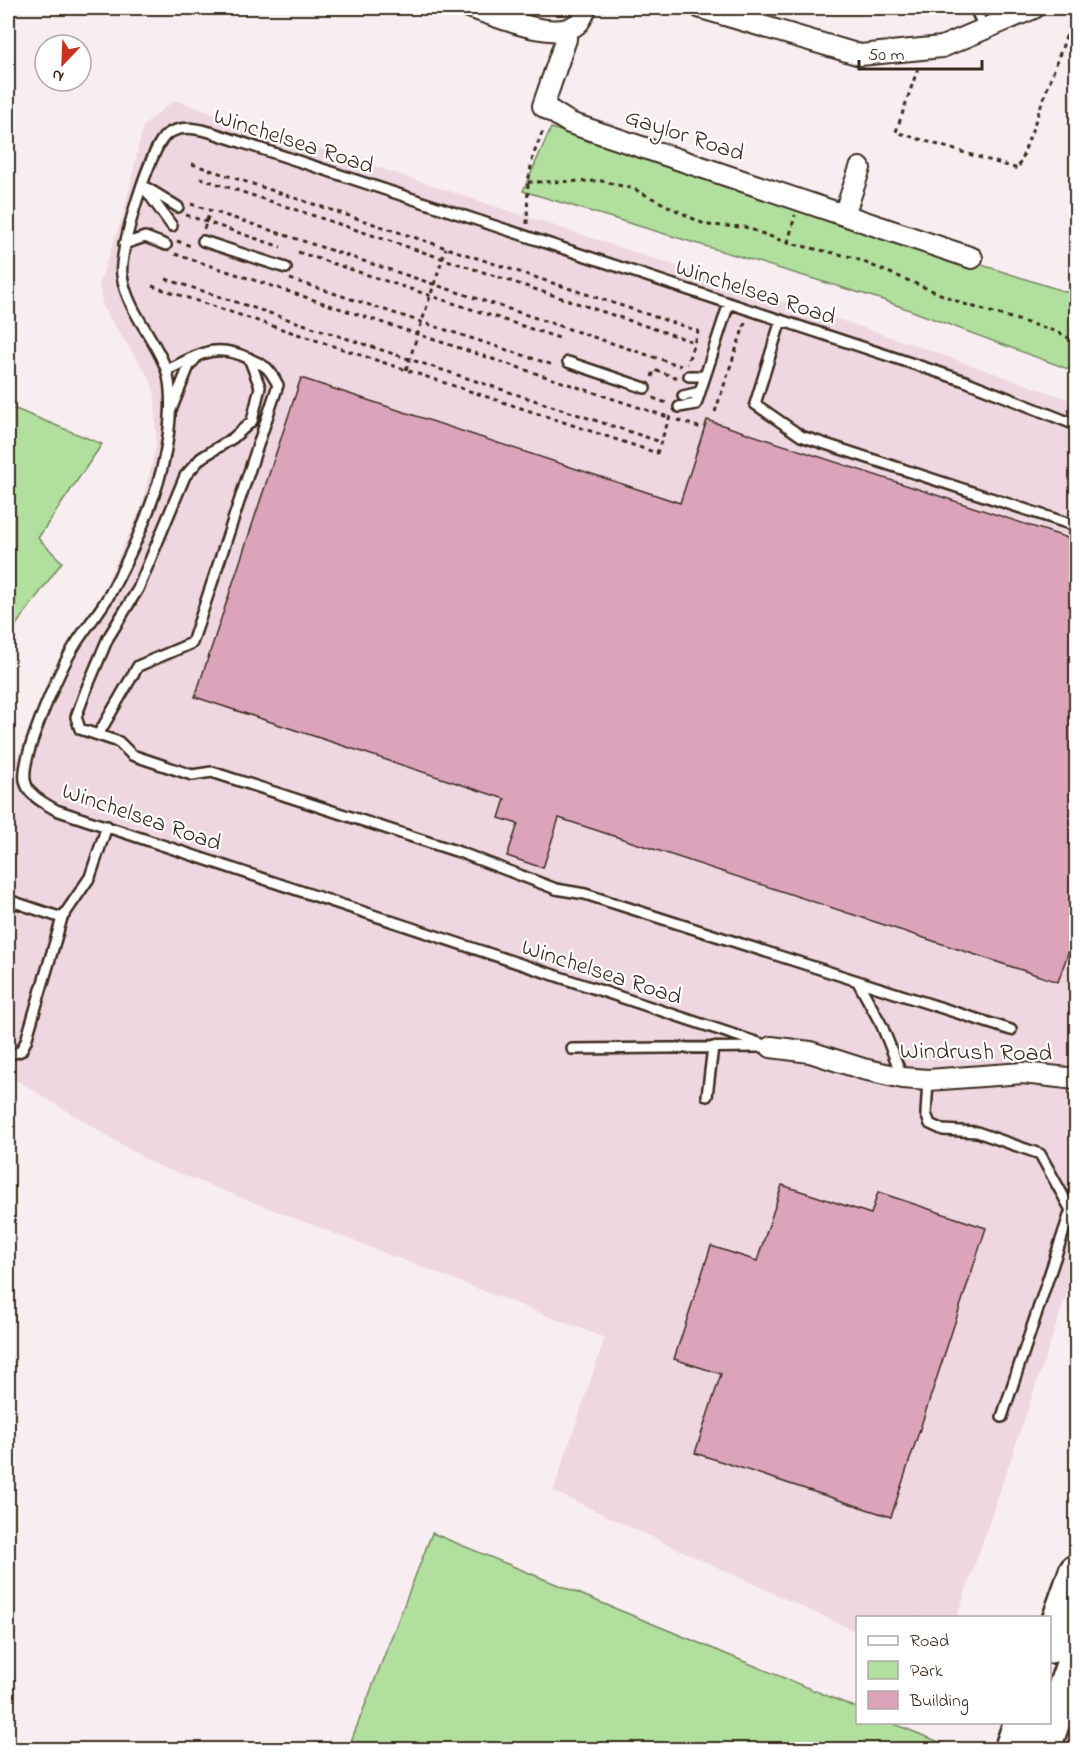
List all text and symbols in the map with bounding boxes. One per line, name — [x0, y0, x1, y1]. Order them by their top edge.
north arrow — [33, 33, 93, 93]
scale bar — [859, 33, 982, 71]
text: 50 m — [868, 43, 905, 69]
text: N — [48, 62, 68, 88]
street label: Winchelsea Road — [208, 100, 378, 185]
street label: Gaylor Road — [620, 101, 749, 173]
street label: Winchelsea Road — [670, 251, 840, 336]
street label: Winchelsea Road — [57, 775, 226, 862]
street label: Winchelsea Road — [516, 931, 686, 1016]
street label: Windrush Road — [899, 1035, 1053, 1072]
legend — [856, 1616, 1051, 1724]
text: Road — [910, 1629, 949, 1655]
text: Park — [910, 1659, 943, 1685]
text: Building — [909, 1689, 969, 1716]

